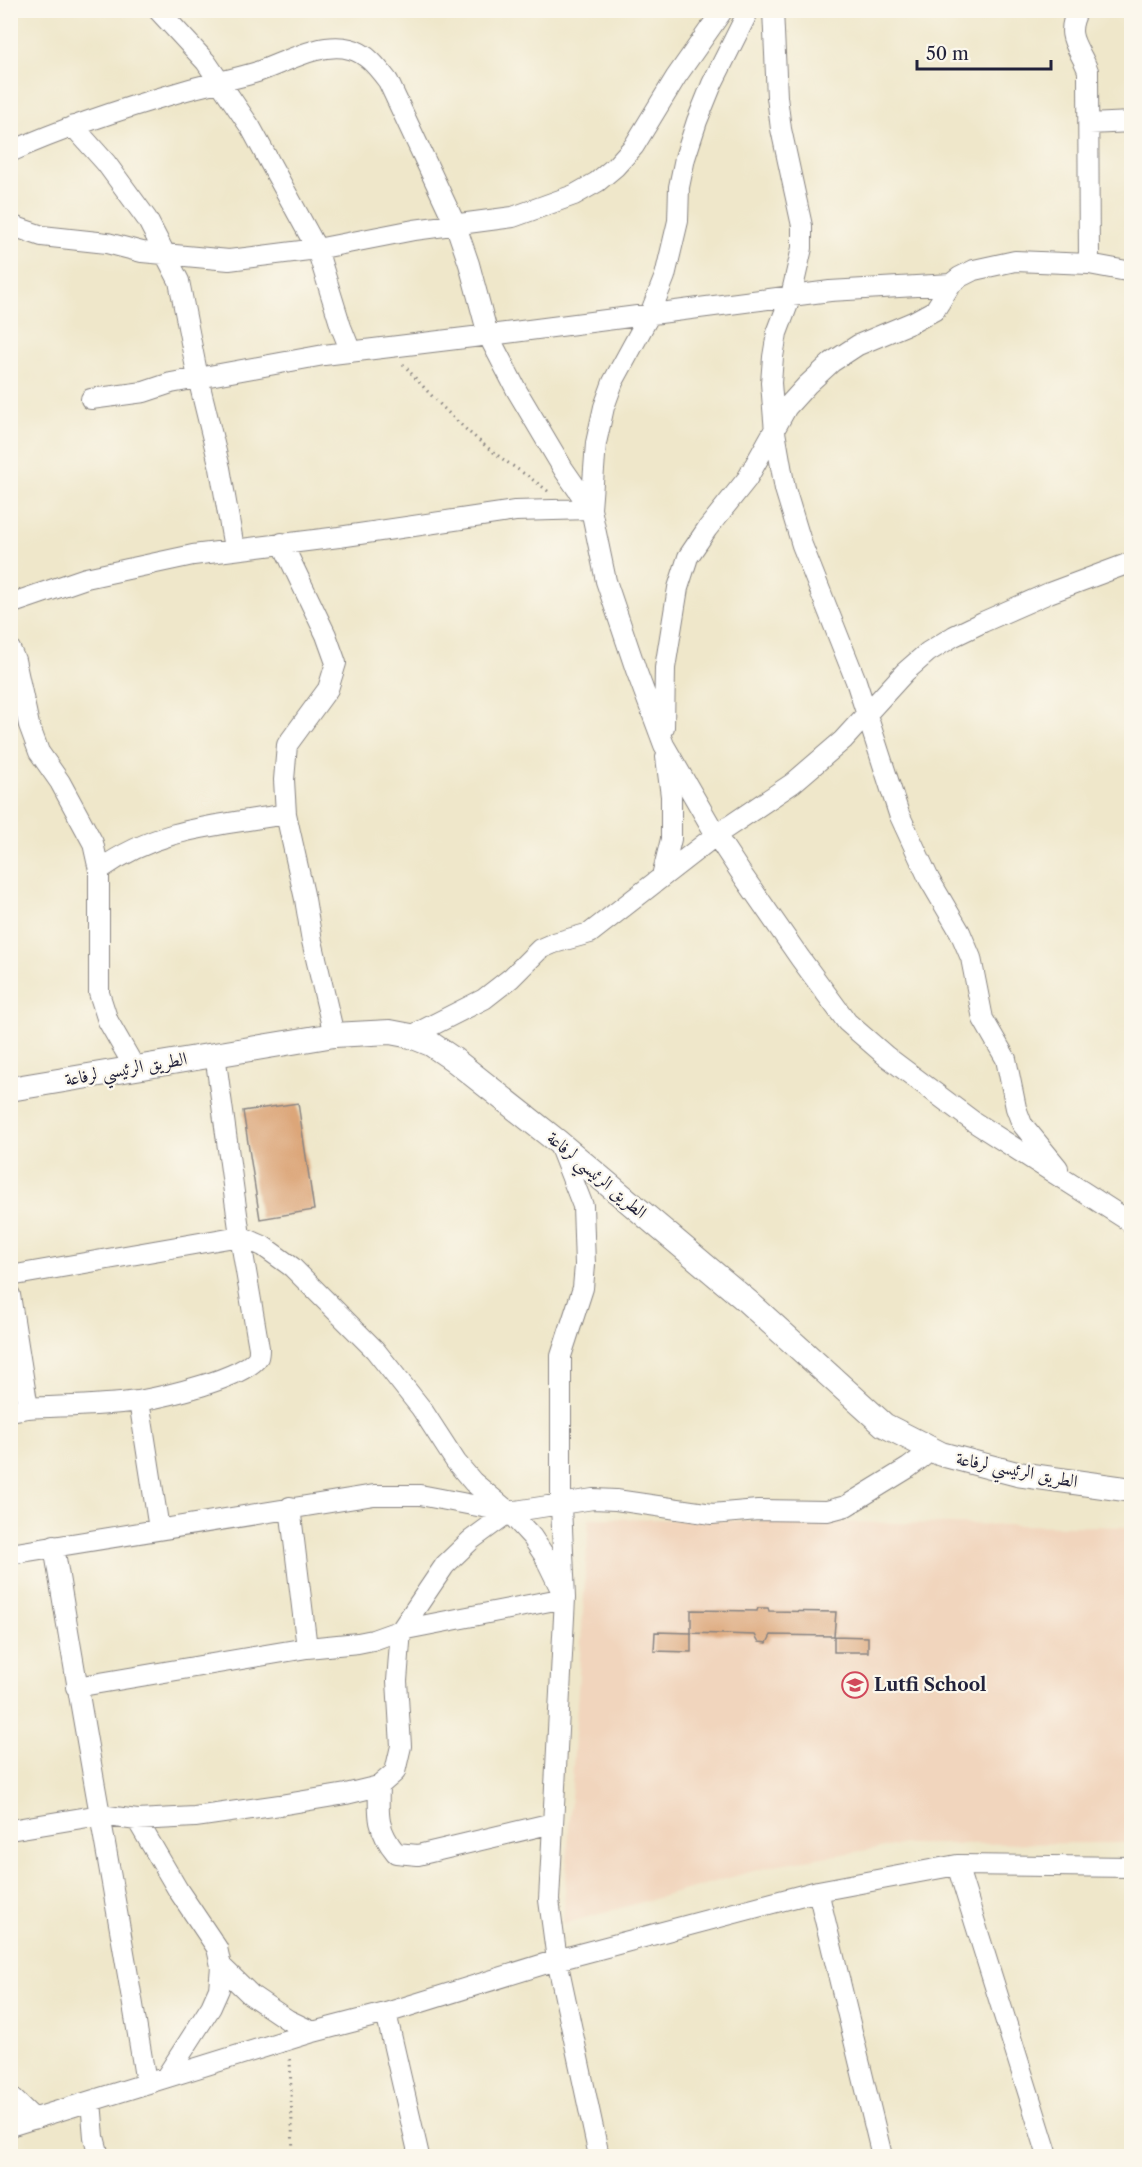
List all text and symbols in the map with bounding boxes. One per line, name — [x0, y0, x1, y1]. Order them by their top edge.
scale bar — [917, 33, 1050, 71]
text: 50 m — [926, 43, 969, 65]
street label: الطريق الرئيسي لرفاعة — [63, 1047, 190, 1096]
street label: الطريق الرئيسي لرفاعة — [539, 1127, 651, 1228]
street label: الطريق الرئيسي لرفاعة — [953, 1447, 1080, 1498]
school or university icon: Lutfi School — [840, 1670, 870, 1700]
place label: Lutfi School — [874, 1674, 986, 1696]

